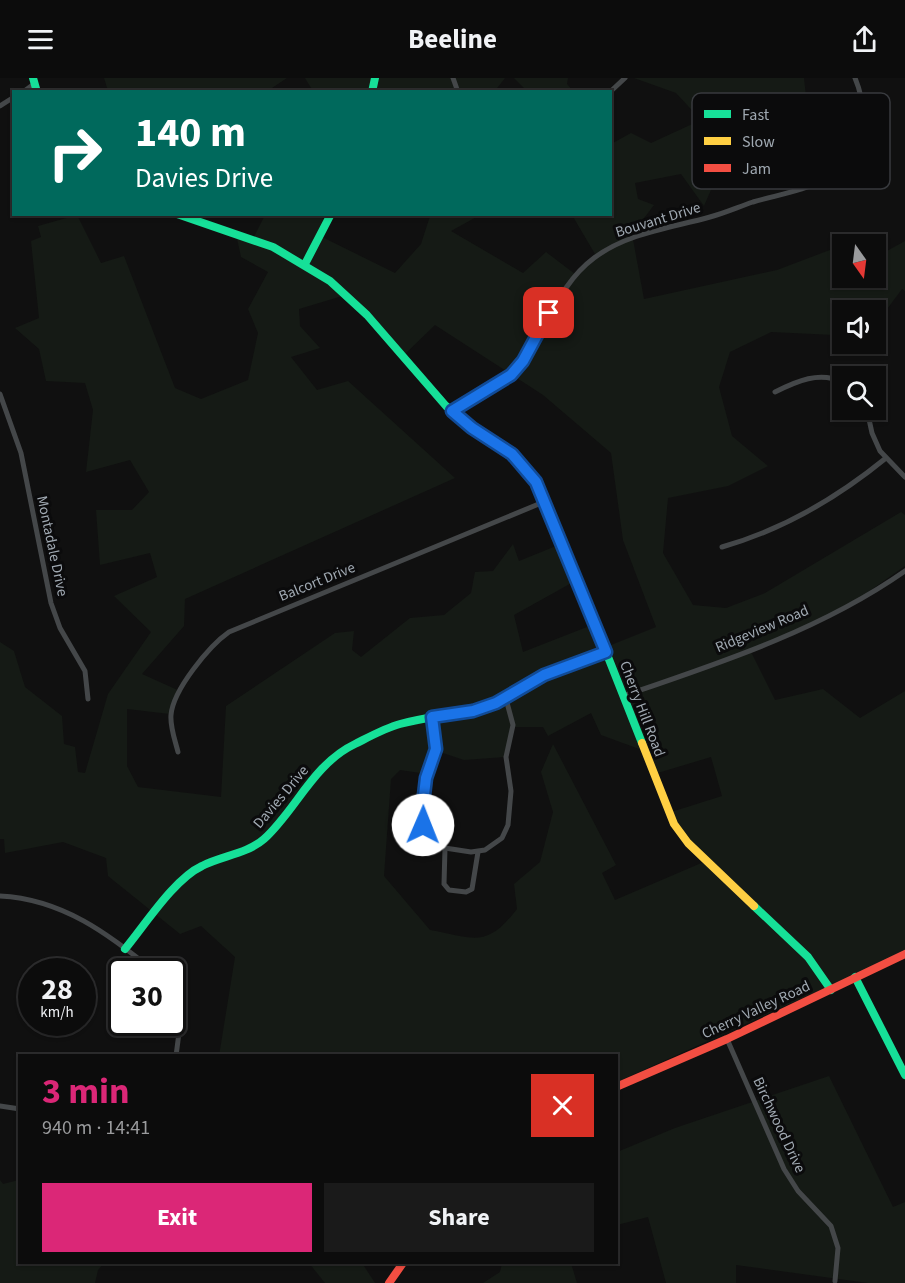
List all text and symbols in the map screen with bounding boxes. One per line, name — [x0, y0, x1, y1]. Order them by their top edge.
text: Beeline — [408, 20, 497, 59]
icon: menu — [24, 23, 57, 56]
icon: share — [848, 23, 881, 56]
legend — [692, 93, 890, 189]
text: 140 m — [135, 103, 246, 163]
text: Fast — [742, 104, 770, 126]
icon: right — [36, 114, 114, 192]
text: Slow — [742, 131, 775, 153]
text: Jam — [742, 158, 771, 180]
text: Davies Drive — [135, 159, 273, 198]
street label: Bouvant Drive — [613, 197, 703, 243]
north arrow — [832, 234, 886, 288]
map controls — [832, 234, 886, 420]
pin — [523, 287, 574, 338]
icon: arrive — [532, 296, 565, 329]
button: sound — [832, 300, 886, 354]
button: search — [832, 366, 886, 420]
street label: Montadale Drive — [31, 494, 73, 598]
street label: Balcort Drive — [276, 557, 358, 607]
street label: Ridgeview Road — [712, 600, 812, 658]
street label: Cherry Hill Road — [614, 658, 670, 760]
street label: Davies Drive — [248, 761, 314, 833]
position arrow — [391, 793, 455, 857]
speed limit sign: 30 — [108, 958, 186, 1036]
text: 28 — [41, 968, 73, 1011]
street label: Cherry Valley Road — [698, 976, 814, 1044]
text: km/h — [40, 1002, 74, 1023]
text: 3 min — [42, 1066, 130, 1117]
button: close — [531, 1074, 594, 1137]
street label: Birchwood Drive — [748, 1074, 810, 1176]
text: 940 m · 14:41 — [42, 1114, 150, 1142]
button: Exit — [42, 1183, 312, 1252]
button: Share — [324, 1183, 594, 1252]

